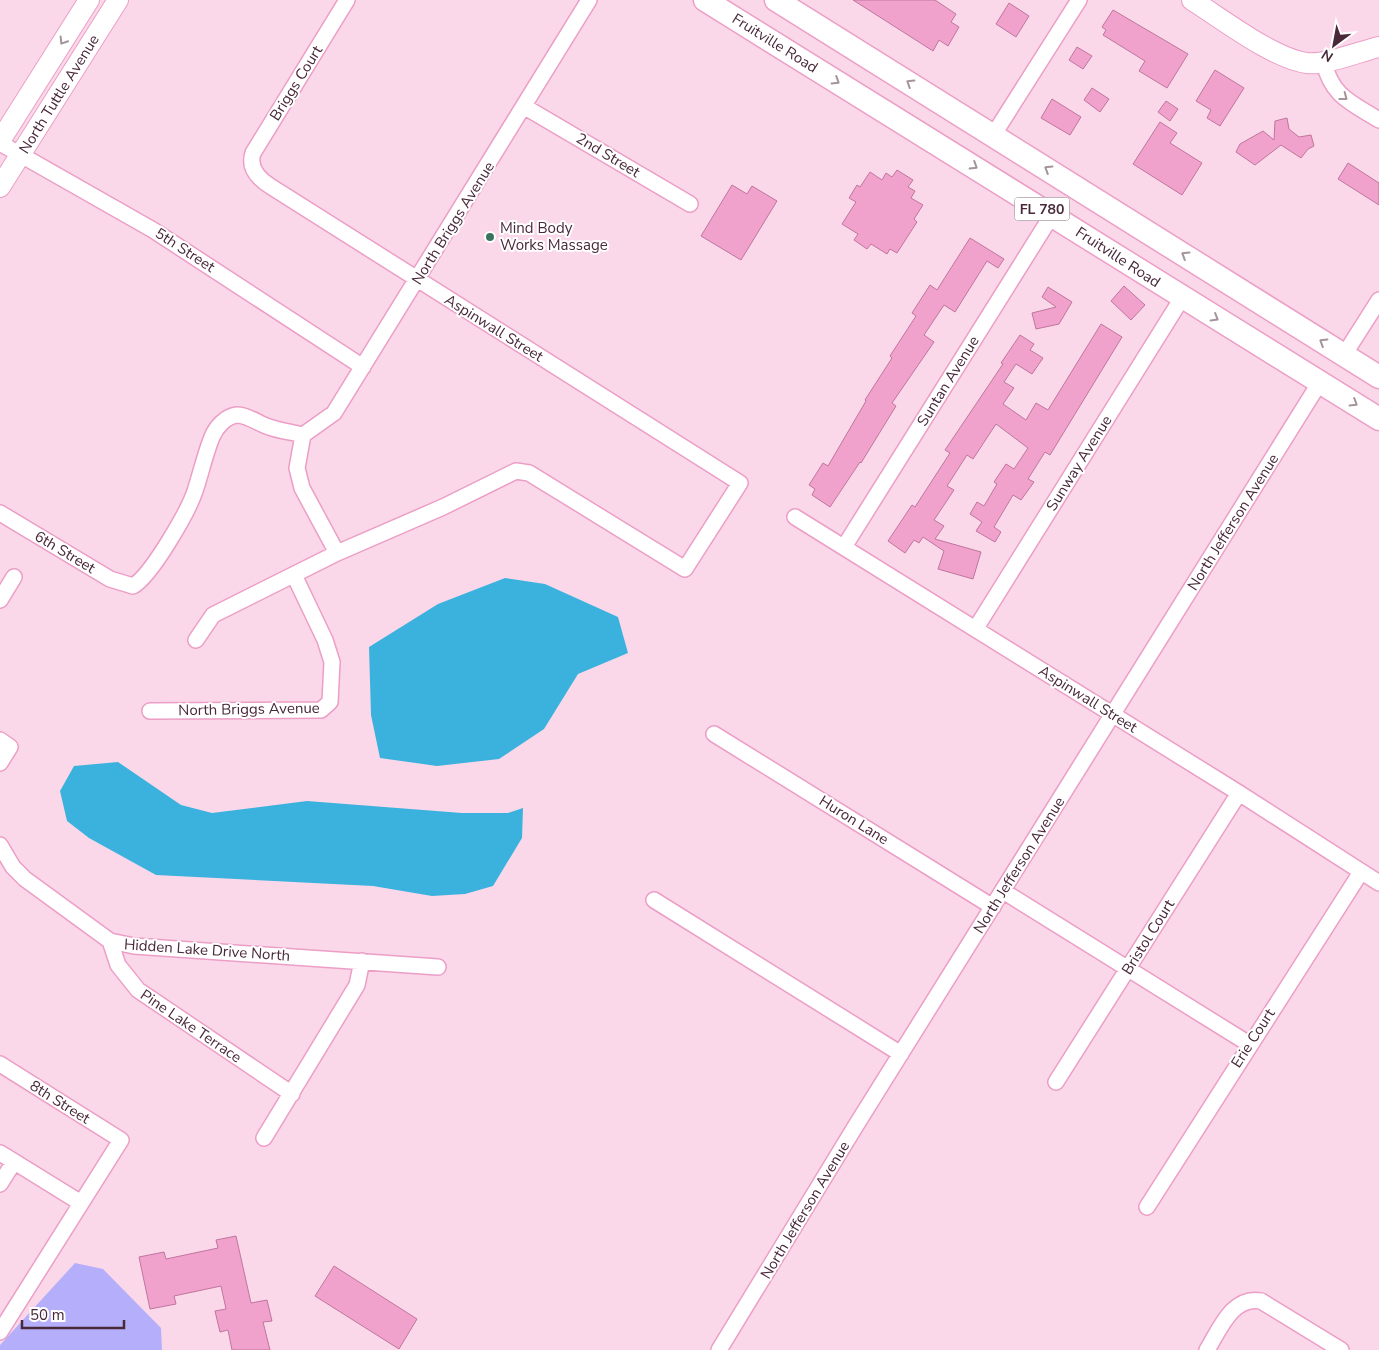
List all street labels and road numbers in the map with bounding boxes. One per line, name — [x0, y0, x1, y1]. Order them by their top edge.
street label: Fruitville Road — [728, 9, 822, 77]
street label: North Tuttle Avenue — [14, 31, 104, 157]
street label: Briggs Court — [265, 41, 327, 124]
street label: 2nd Street — [572, 128, 644, 182]
street label: North Briggs Avenue — [407, 158, 499, 288]
road number: FL 780 — [1014, 198, 1070, 220]
street label: Fruitville Road — [1072, 222, 1164, 292]
street label: 5th Street — [151, 223, 219, 277]
street label: Aspinwall Street — [441, 290, 548, 367]
street label: Suntan Avenue — [912, 332, 984, 430]
street label: Sunway Avenue — [1042, 411, 1116, 515]
street label: North Jefferson Avenue — [1183, 450, 1283, 594]
street label: 6th Street — [31, 526, 100, 578]
street label: Aspinwall Street — [1035, 661, 1142, 738]
street label: North Briggs Avenue — [178, 698, 320, 720]
street label: Huron Lane — [815, 791, 893, 849]
street label: North Jefferson Avenue — [969, 793, 1069, 937]
street label: Bristol Court — [1117, 895, 1179, 978]
street label: Hidden Lake Drive North — [123, 934, 291, 966]
street label: Pine Lake Terrace — [137, 985, 245, 1067]
street label: Erie Court — [1226, 1004, 1280, 1071]
street label: 8th Street — [26, 1076, 95, 1129]
street label: North Jefferson Avenue — [756, 1137, 854, 1283]

